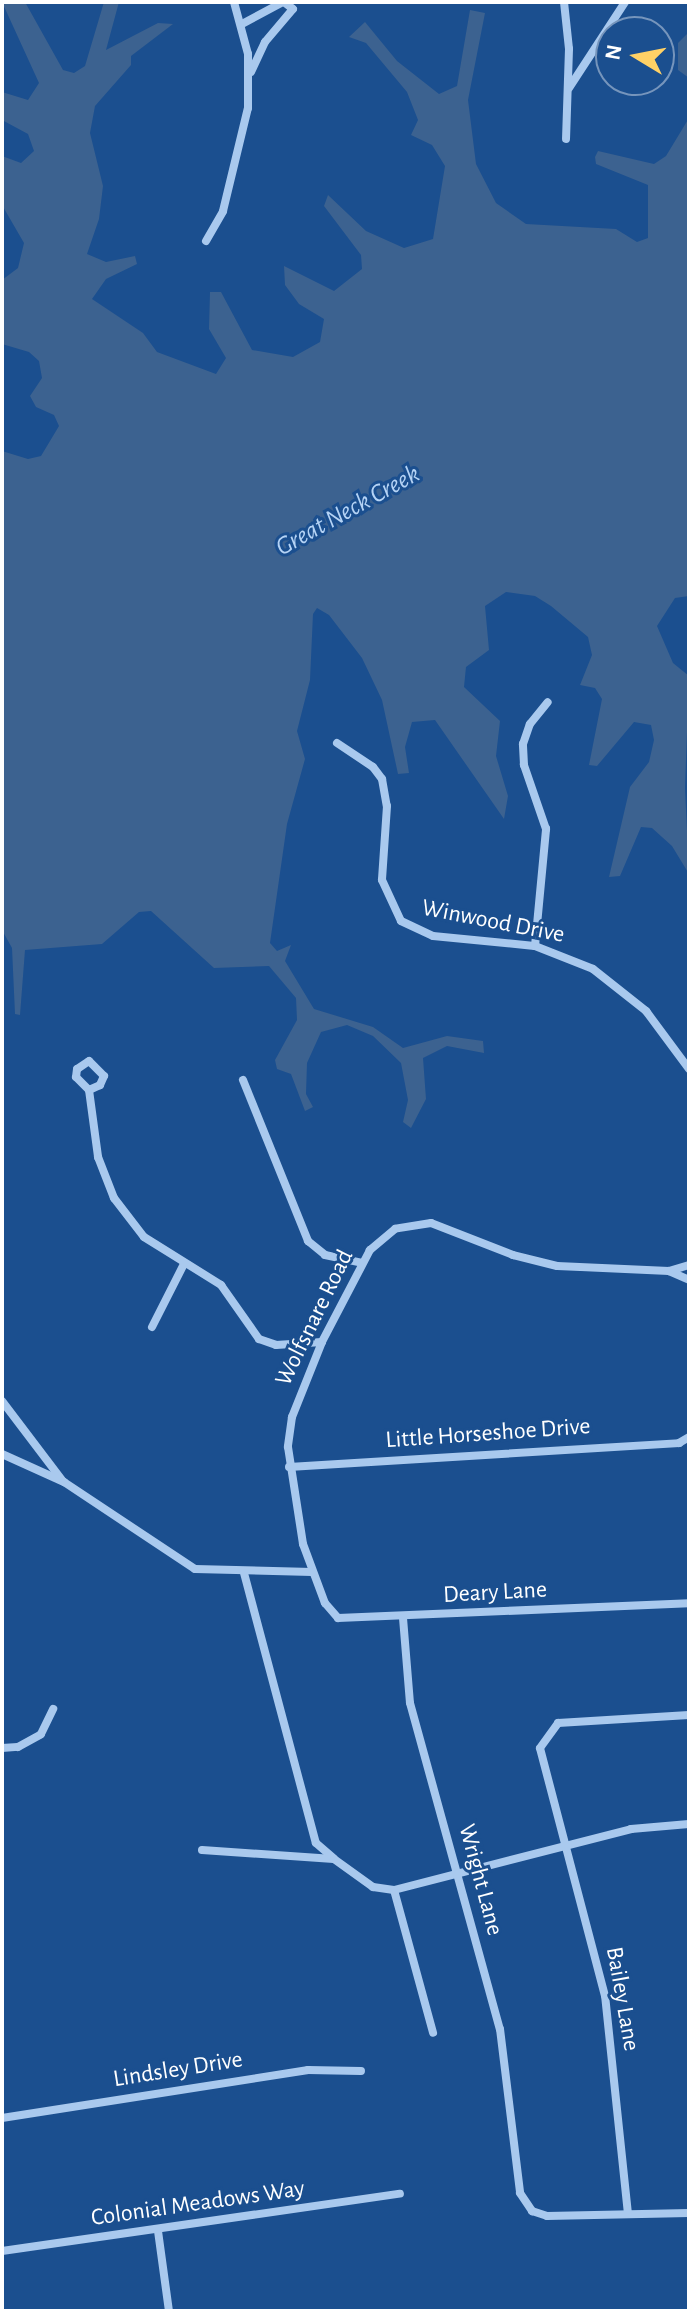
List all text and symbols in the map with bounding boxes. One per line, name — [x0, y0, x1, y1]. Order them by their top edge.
north arrow — [595, 16, 675, 96]
text: N — [601, 43, 625, 62]
water label: Great Neck Creek — [270, 459, 426, 563]
street label: Winwood Drive — [419, 894, 567, 950]
street label: Wolfsnare Road — [270, 1245, 360, 1391]
street label: Little Horseshoe Drive — [385, 1412, 591, 1456]
street label: Deary Lane — [442, 1576, 548, 1610]
street label: Wright Lane — [451, 1821, 509, 1939]
street label: Bailey Lane — [599, 1945, 645, 2053]
street label: Lindsley Drive — [111, 2046, 245, 2094]
street label: Colonial Meadows Way — [90, 2175, 306, 2233]

